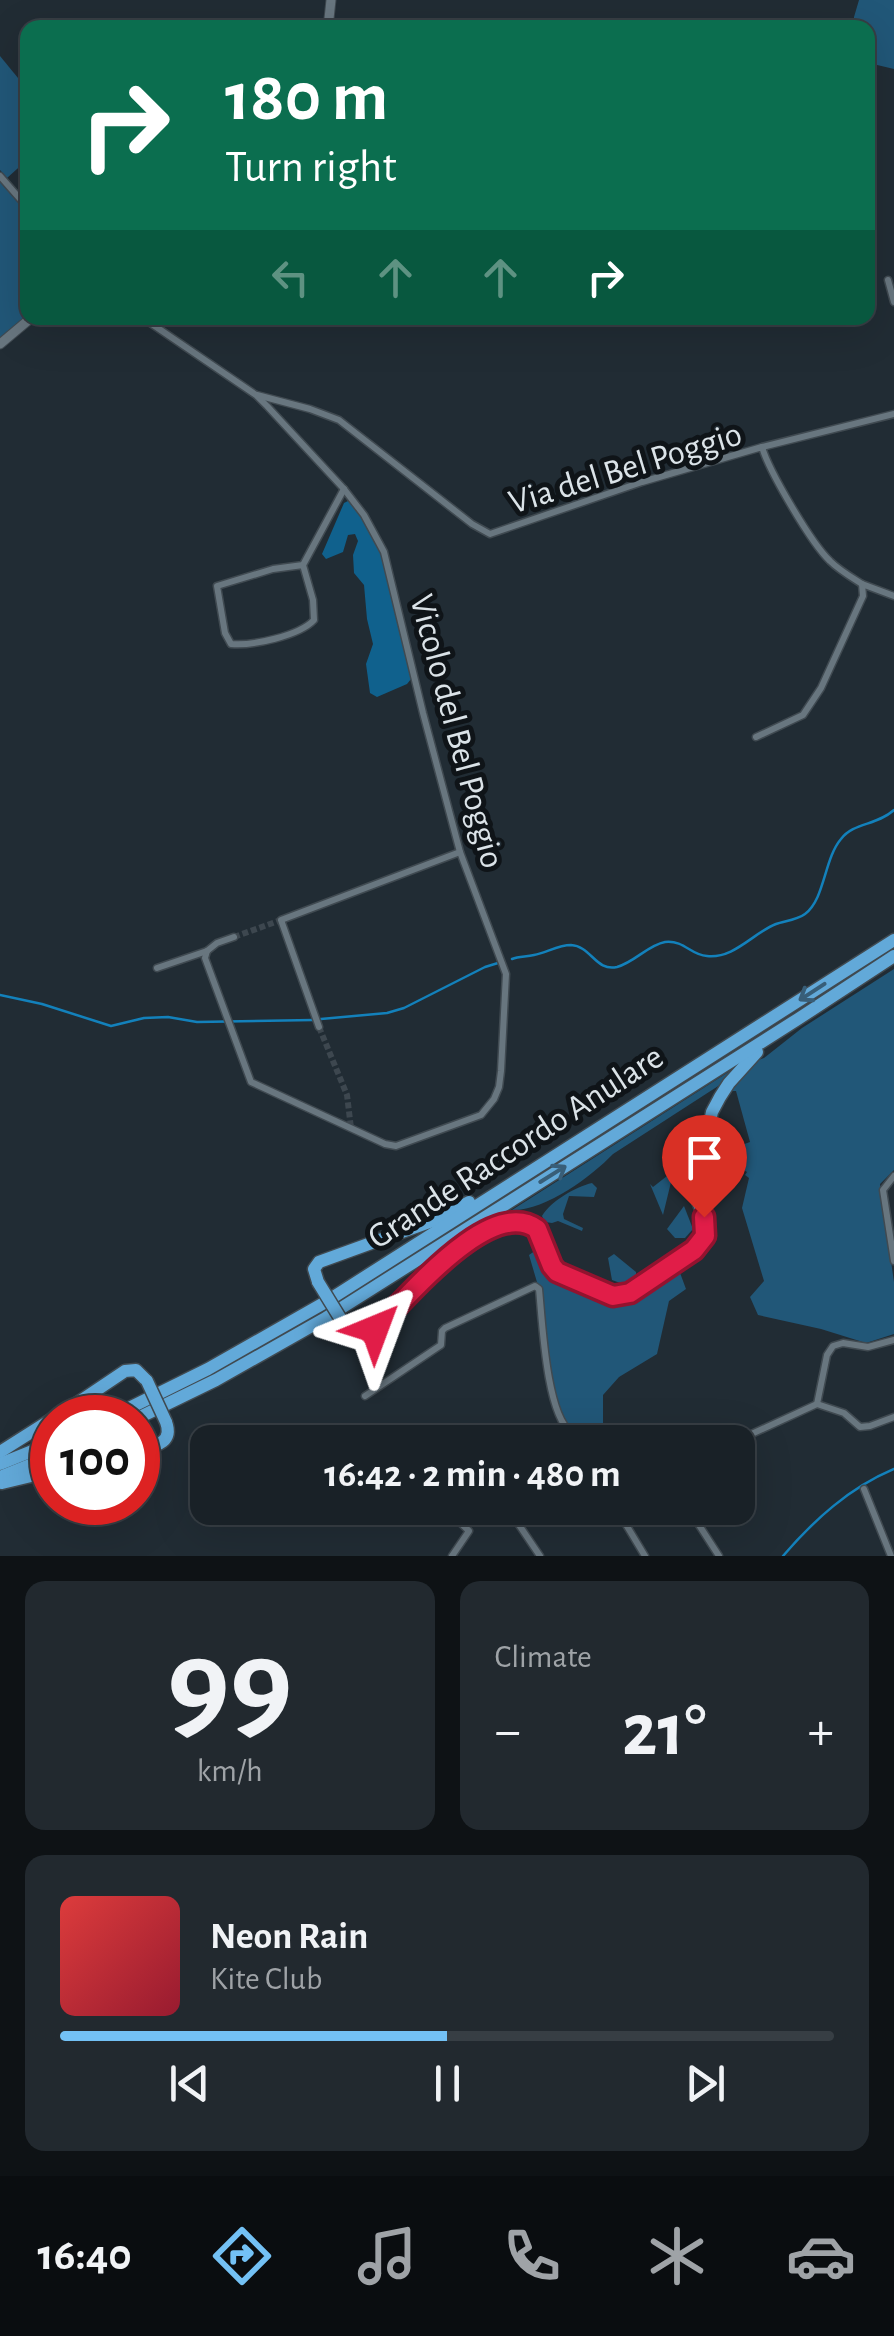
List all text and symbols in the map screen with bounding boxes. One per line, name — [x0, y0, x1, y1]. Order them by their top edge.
icon: right — [60, 60, 190, 190]
text: 180 m — [225, 63, 388, 133]
text: Turn right — [225, 145, 397, 190]
icon: left — [263, 250, 318, 305]
icon: ahead — [368, 250, 423, 305]
icon: ahead — [473, 250, 528, 305]
icon: right — [578, 250, 633, 305]
street label: Via del Bel Poggio — [505, 416, 746, 520]
street label: Vicolo del Bel Poggio — [403, 591, 510, 872]
one-way arrow — [798, 981, 827, 1002]
street label: Grande Raccordo Anulare — [362, 1039, 670, 1256]
pin — [662, 1115, 747, 1218]
icon: arrive — [677, 1130, 732, 1185]
one-way arrow — [538, 1164, 567, 1184]
position arrow — [323, 1277, 427, 1381]
speed limit sign: 100 — [30, 1395, 160, 1525]
text: 16:42 · 2 min · 480 m — [324, 1456, 621, 1494]
text: 99 — [167, 1622, 293, 1752]
text: Climate — [495, 1641, 592, 1673]
text: 21° — [622, 1694, 706, 1769]
text: − — [495, 1704, 521, 1759]
text: + — [808, 1704, 834, 1759]
text: km/h — [197, 1755, 263, 1787]
text: Neon Rain — [210, 1918, 368, 1956]
text: Kite Club — [210, 1963, 322, 1995]
icon: previous — [162, 2056, 217, 2111]
icon: pause — [420, 2056, 475, 2111]
icon: next — [678, 2056, 733, 2111]
icon: directions — [207, 2221, 277, 2291]
icon: music — [352, 2221, 422, 2291]
icon: phone — [497, 2221, 567, 2291]
icon: climate — [642, 2221, 712, 2291]
icon: car — [786, 2221, 856, 2291]
text: 16:40 — [37, 2233, 132, 2278]

